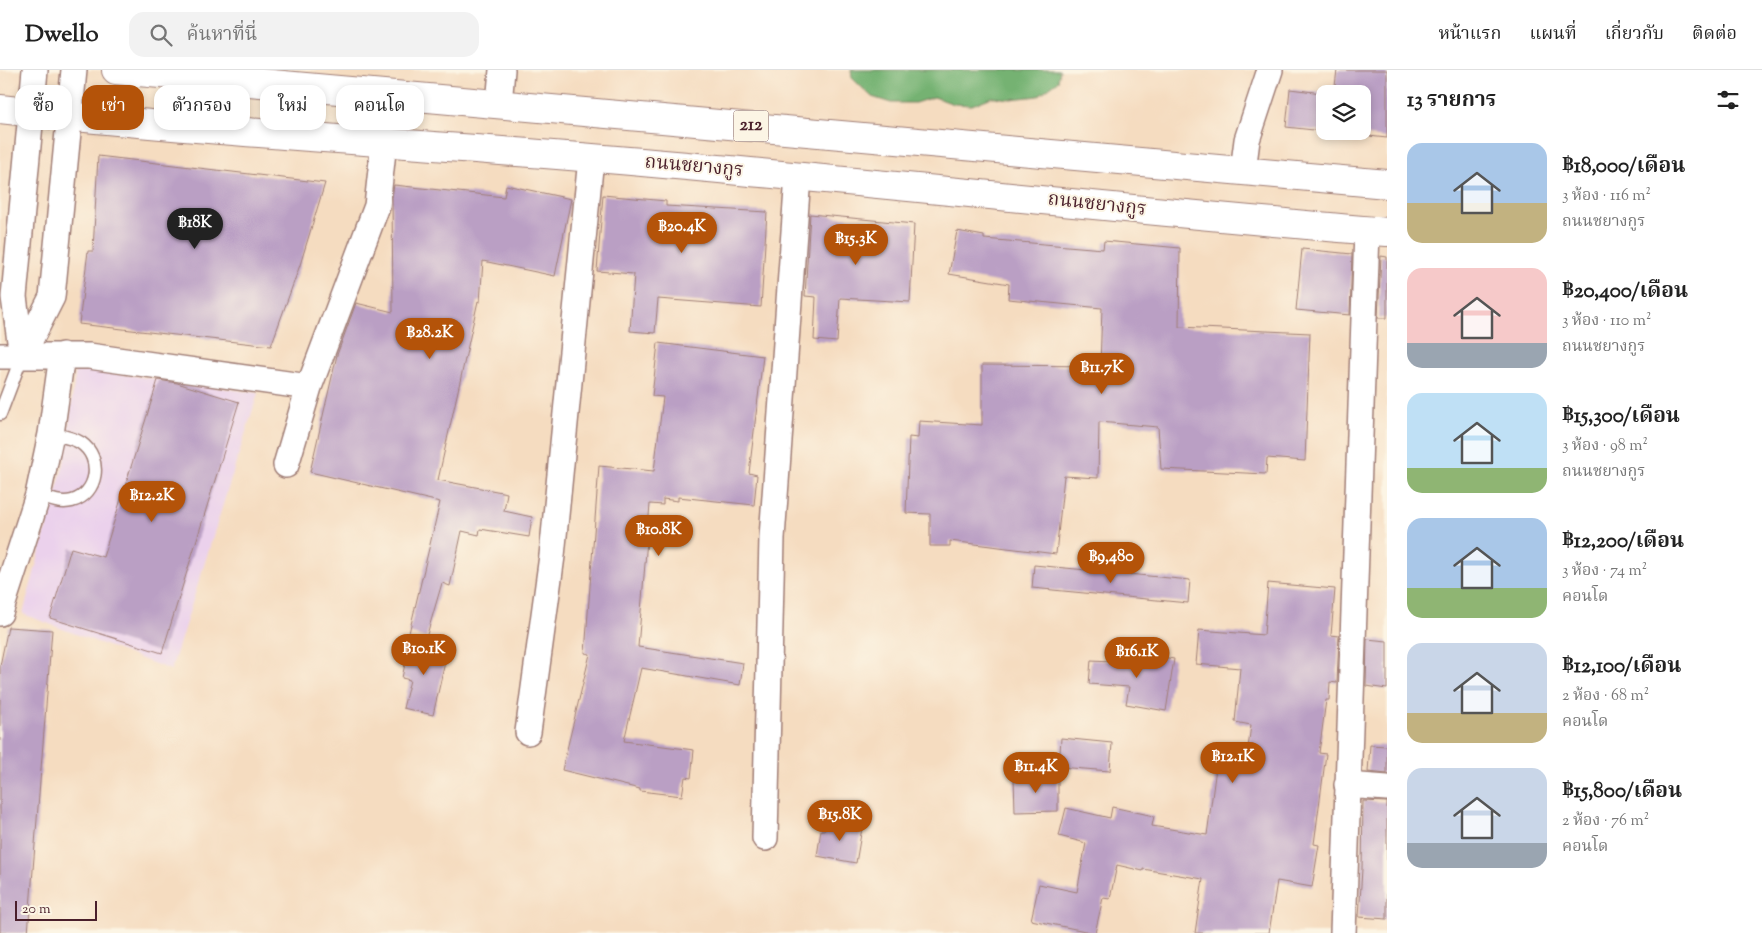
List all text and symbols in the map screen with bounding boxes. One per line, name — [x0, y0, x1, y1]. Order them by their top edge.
search box — [129, 12, 479, 57]
text: Dwello — [25, 18, 99, 52]
icon: search — [147, 21, 175, 49]
text: ค้นหาที่นี่ — [187, 22, 257, 49]
text: หน้าแรก — [1438, 22, 1501, 48]
text: แผนที่ — [1529, 22, 1577, 48]
text: เกี่ยวกับ — [1605, 22, 1664, 48]
text: ติดต่อ — [1692, 22, 1737, 48]
chip: ซื้อ — [15, 85, 72, 130]
chip: เช่า — [82, 85, 144, 130]
chip: ตัวกรอง — [154, 85, 250, 130]
chip: ใหม่ — [260, 85, 326, 130]
chip: คอนโด — [336, 85, 424, 130]
map controls — [1316, 85, 1371, 140]
button: layers — [1316, 85, 1371, 140]
text: 13 รายการ — [1407, 86, 1496, 116]
icon: filters — [1714, 86, 1742, 114]
road number: 212 — [734, 110, 768, 142]
street label: ถนนชยางกูร — [644, 149, 744, 185]
text: ฿18,000/เดือน — [1562, 152, 1685, 182]
icon: home — [1447, 163, 1507, 223]
text: 3 ห้อง · 116 m² — [1562, 185, 1651, 208]
street label: ถนนชยางกูร — [1046, 186, 1148, 224]
pin: ฿18K — [165, 208, 225, 250]
text: ถนนชยางกูร — [1562, 211, 1645, 234]
text: ฿18K — [178, 212, 212, 235]
pin: ฿20.4K — [641, 212, 723, 254]
text: ฿20.4K — [658, 216, 706, 239]
pin: ฿15.3K — [815, 224, 897, 266]
text: ฿15.3K — [835, 228, 877, 251]
text: ฿20,400/เดือน — [1562, 277, 1688, 307]
icon: home — [1447, 288, 1507, 348]
text: 3 ห้อง · 110 m² — [1562, 310, 1651, 333]
pin: ฿28.2K — [389, 318, 471, 360]
text: ฿28.2K — [406, 322, 454, 345]
text: ถนนชยางกูร — [1562, 336, 1645, 359]
pin: ฿11.7K — [1061, 352, 1143, 395]
text: ฿11.7K — [1080, 357, 1124, 380]
text: ฿15,300/เดือน — [1562, 402, 1680, 432]
icon: home — [1447, 413, 1507, 473]
text: 3 ห้อง · 98 m² — [1562, 435, 1648, 458]
text: ถนนชยางกูร — [1562, 461, 1645, 484]
pin: ฿12.2K — [111, 480, 193, 523]
text: ฿12.2K — [130, 485, 174, 508]
pin: ฿10.8K — [618, 514, 700, 557]
text: ฿10.8K — [636, 519, 682, 542]
text: ฿12,200/เดือน — [1562, 527, 1684, 557]
icon: home — [1447, 538, 1507, 598]
pin: ฿9,480 — [1070, 542, 1152, 584]
text: ฿9,480 — [1088, 546, 1134, 569]
text: 3 ห้อง · 74 m² — [1562, 560, 1647, 583]
text: คอนโด — [1562, 586, 1608, 609]
pin: ฿10.1K — [383, 634, 465, 676]
pin: ฿16.1K — [1096, 636, 1178, 679]
text: ฿10.1K — [402, 638, 446, 661]
text: ฿16.1K — [1115, 641, 1159, 664]
text: ฿12,100/เดือน — [1562, 652, 1681, 682]
icon: home — [1447, 663, 1507, 723]
text: 2 ห้อง · 68 m² — [1562, 685, 1649, 708]
text: คอนโด — [1562, 711, 1608, 734]
pin: ฿12.1K — [1192, 742, 1274, 784]
text: ฿12.1K — [1212, 746, 1254, 769]
pin: ฿11.4K — [995, 752, 1077, 794]
text: ฿11.4K — [1014, 756, 1058, 779]
text: ฿15,800/เดือน — [1562, 777, 1682, 807]
icon: home — [1447, 788, 1507, 848]
pin: ฿15.8K — [799, 800, 881, 842]
text: ฿15.8K — [818, 804, 862, 827]
text: 2 ห้อง · 76 m² — [1562, 810, 1649, 833]
text: คอนโด — [1562, 836, 1608, 859]
scale bar — [15, 898, 98, 921]
text: 20 m — [22, 900, 51, 920]

